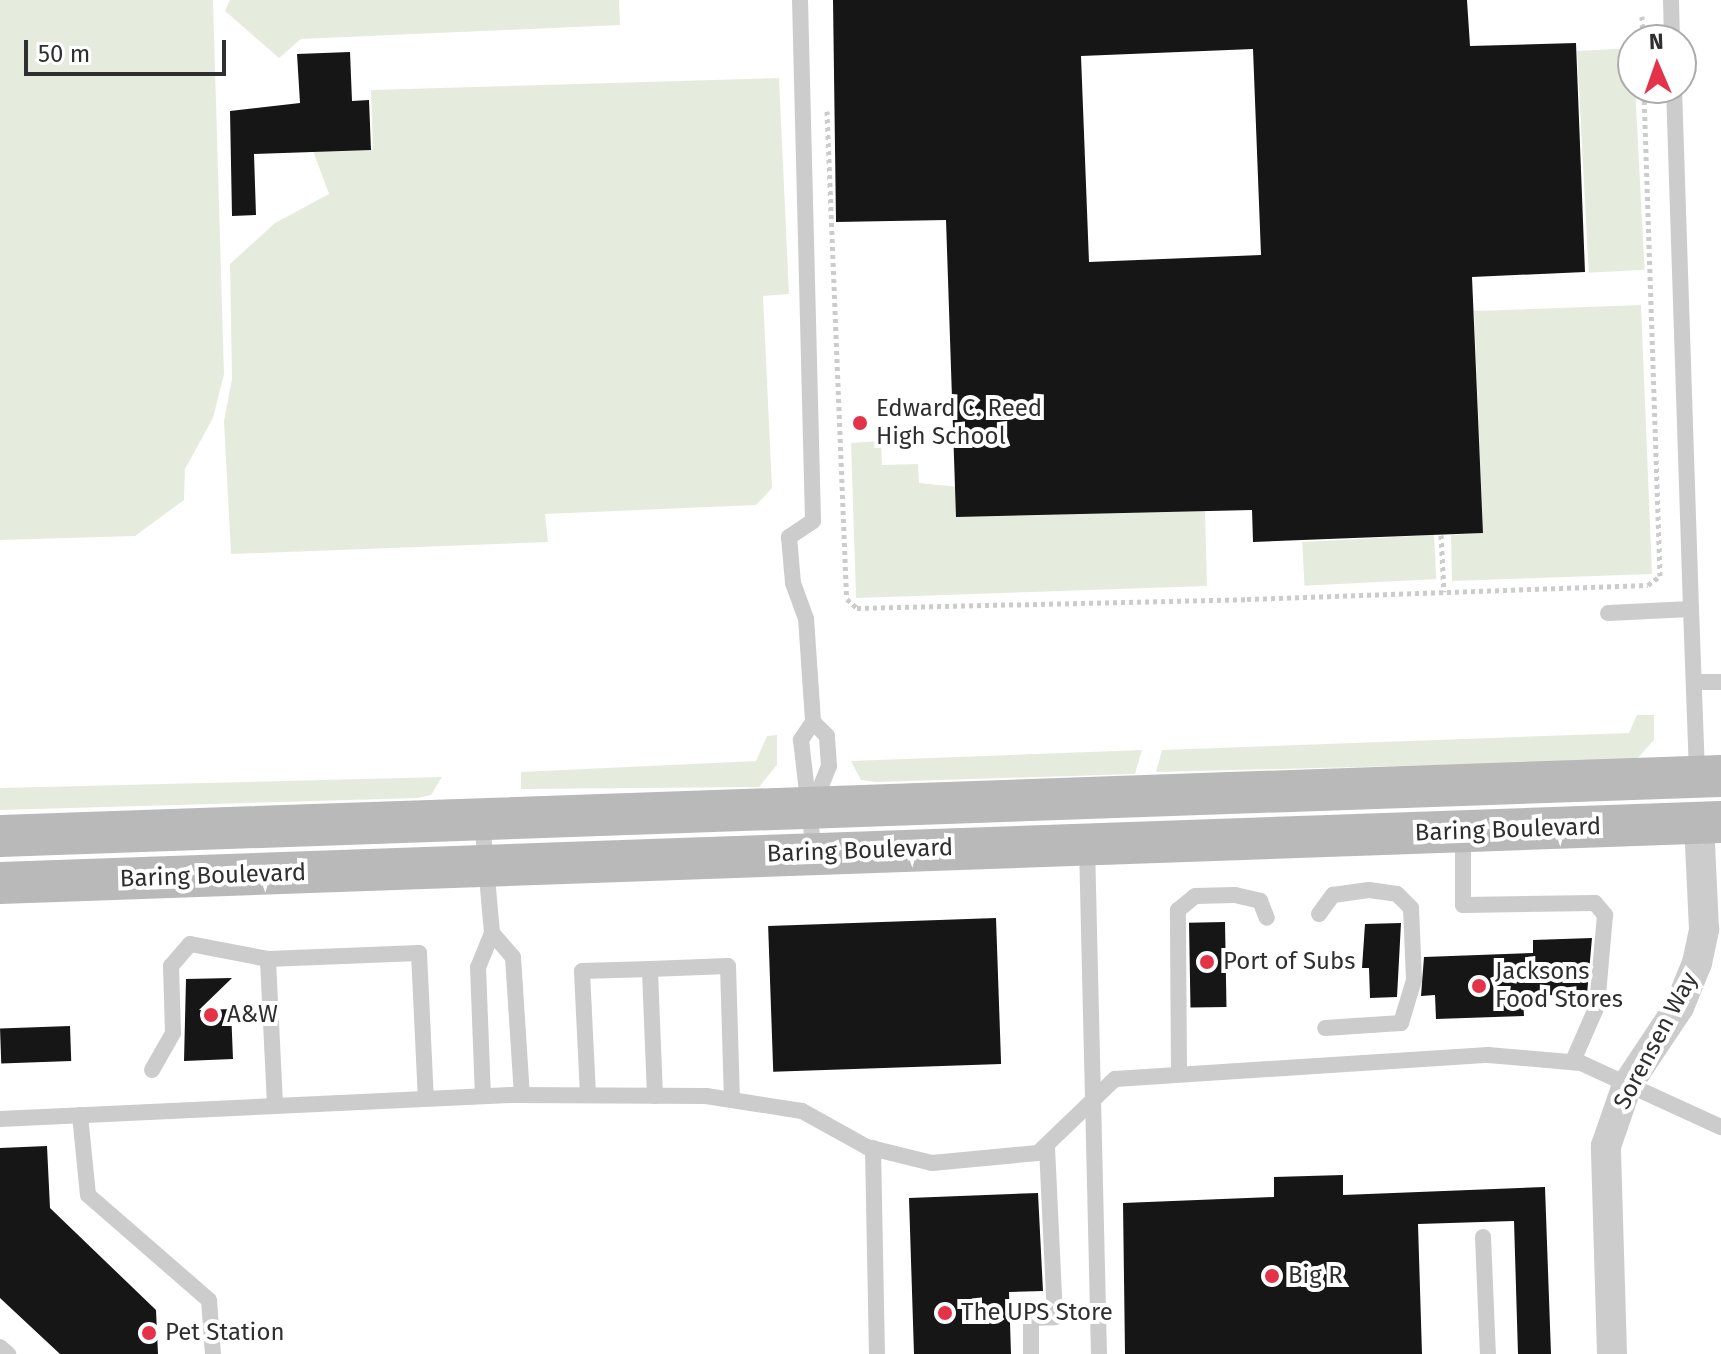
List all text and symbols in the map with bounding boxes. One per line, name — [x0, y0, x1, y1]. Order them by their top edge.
scale bar — [28, 24, 230, 74]
north arrow — [1617, 24, 1697, 104]
text: N — [1648, 28, 1664, 55]
text: 50 m — [38, 40, 90, 68]
place label: Edward C. Reed High School — [876, 395, 1042, 451]
marker: Edward C. Reed High School — [851, 414, 869, 432]
street label: Baring Boulevard — [1414, 812, 1602, 848]
street label: Baring Boulevard — [766, 833, 954, 869]
street label: Baring Boulevard — [119, 858, 307, 894]
place label: Port of Subs — [1223, 948, 1355, 976]
marker: Port of Subs — [1198, 953, 1216, 971]
place label: Jacksons Food Stores — [1495, 958, 1623, 1014]
street label: Sorensen Way — [1608, 968, 1704, 1114]
marker: Jacksons Food Stores — [1470, 977, 1488, 995]
place label: A&W — [227, 1001, 278, 1029]
marker: A&W — [202, 1006, 220, 1024]
place label: Big R — [1288, 1262, 1343, 1290]
marker: Big R — [1263, 1267, 1281, 1285]
place label: The UPS Store — [961, 1299, 1113, 1327]
marker: The UPS Store — [936, 1304, 954, 1322]
place label: Pet Station — [165, 1319, 284, 1347]
marker: Pet Station — [140, 1324, 158, 1342]

